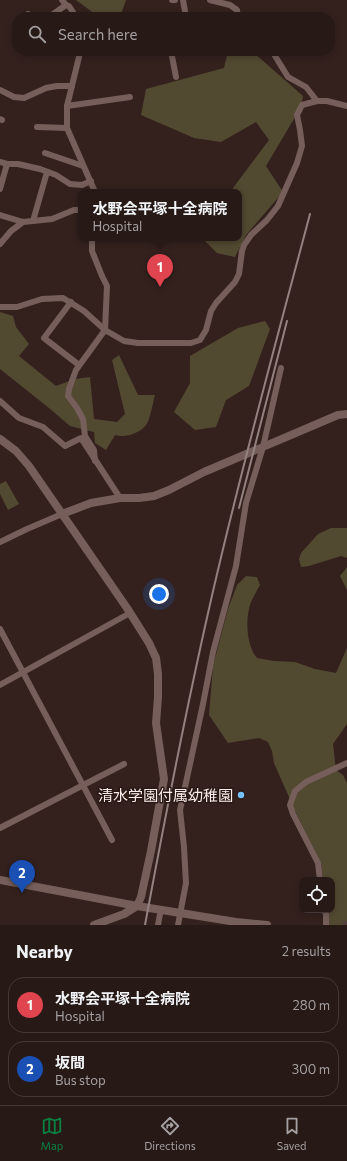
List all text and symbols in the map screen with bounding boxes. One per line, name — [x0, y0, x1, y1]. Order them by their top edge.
search box — [12, 12, 335, 56]
icon: search — [26, 23, 48, 45]
text: Search here — [58, 25, 137, 43]
popup — [78, 189, 242, 241]
text: 水野会平塚十全病院 — [92, 199, 228, 217]
text: Hospital — [92, 218, 142, 234]
pin: 1 — [147, 254, 173, 287]
your location — [149, 584, 169, 604]
place label: 清水学園付属幼稚園 — [98, 786, 233, 804]
marker: 清水学園付属幼稚園 — [236, 790, 246, 800]
pin: 2 — [9, 860, 35, 893]
map controls — [299, 877, 335, 913]
button: locate — [299, 877, 335, 913]
text: Nearby — [16, 941, 73, 962]
text: 2 results — [282, 943, 331, 959]
text: 水野会平塚十全病院 — [55, 989, 190, 1007]
text: 1 — [27, 997, 33, 1013]
text: 280 m — [293, 997, 330, 1013]
text: Hospital — [55, 1008, 105, 1024]
text: 坂間 — [55, 1053, 85, 1071]
text: 2 — [26, 1061, 34, 1077]
text: 300 m — [292, 1061, 330, 1077]
text: Bus stop — [55, 1072, 106, 1088]
tab: Map — [41, 1115, 63, 1152]
tab: Directions — [144, 1115, 196, 1152]
tab: Saved — [277, 1115, 306, 1152]

